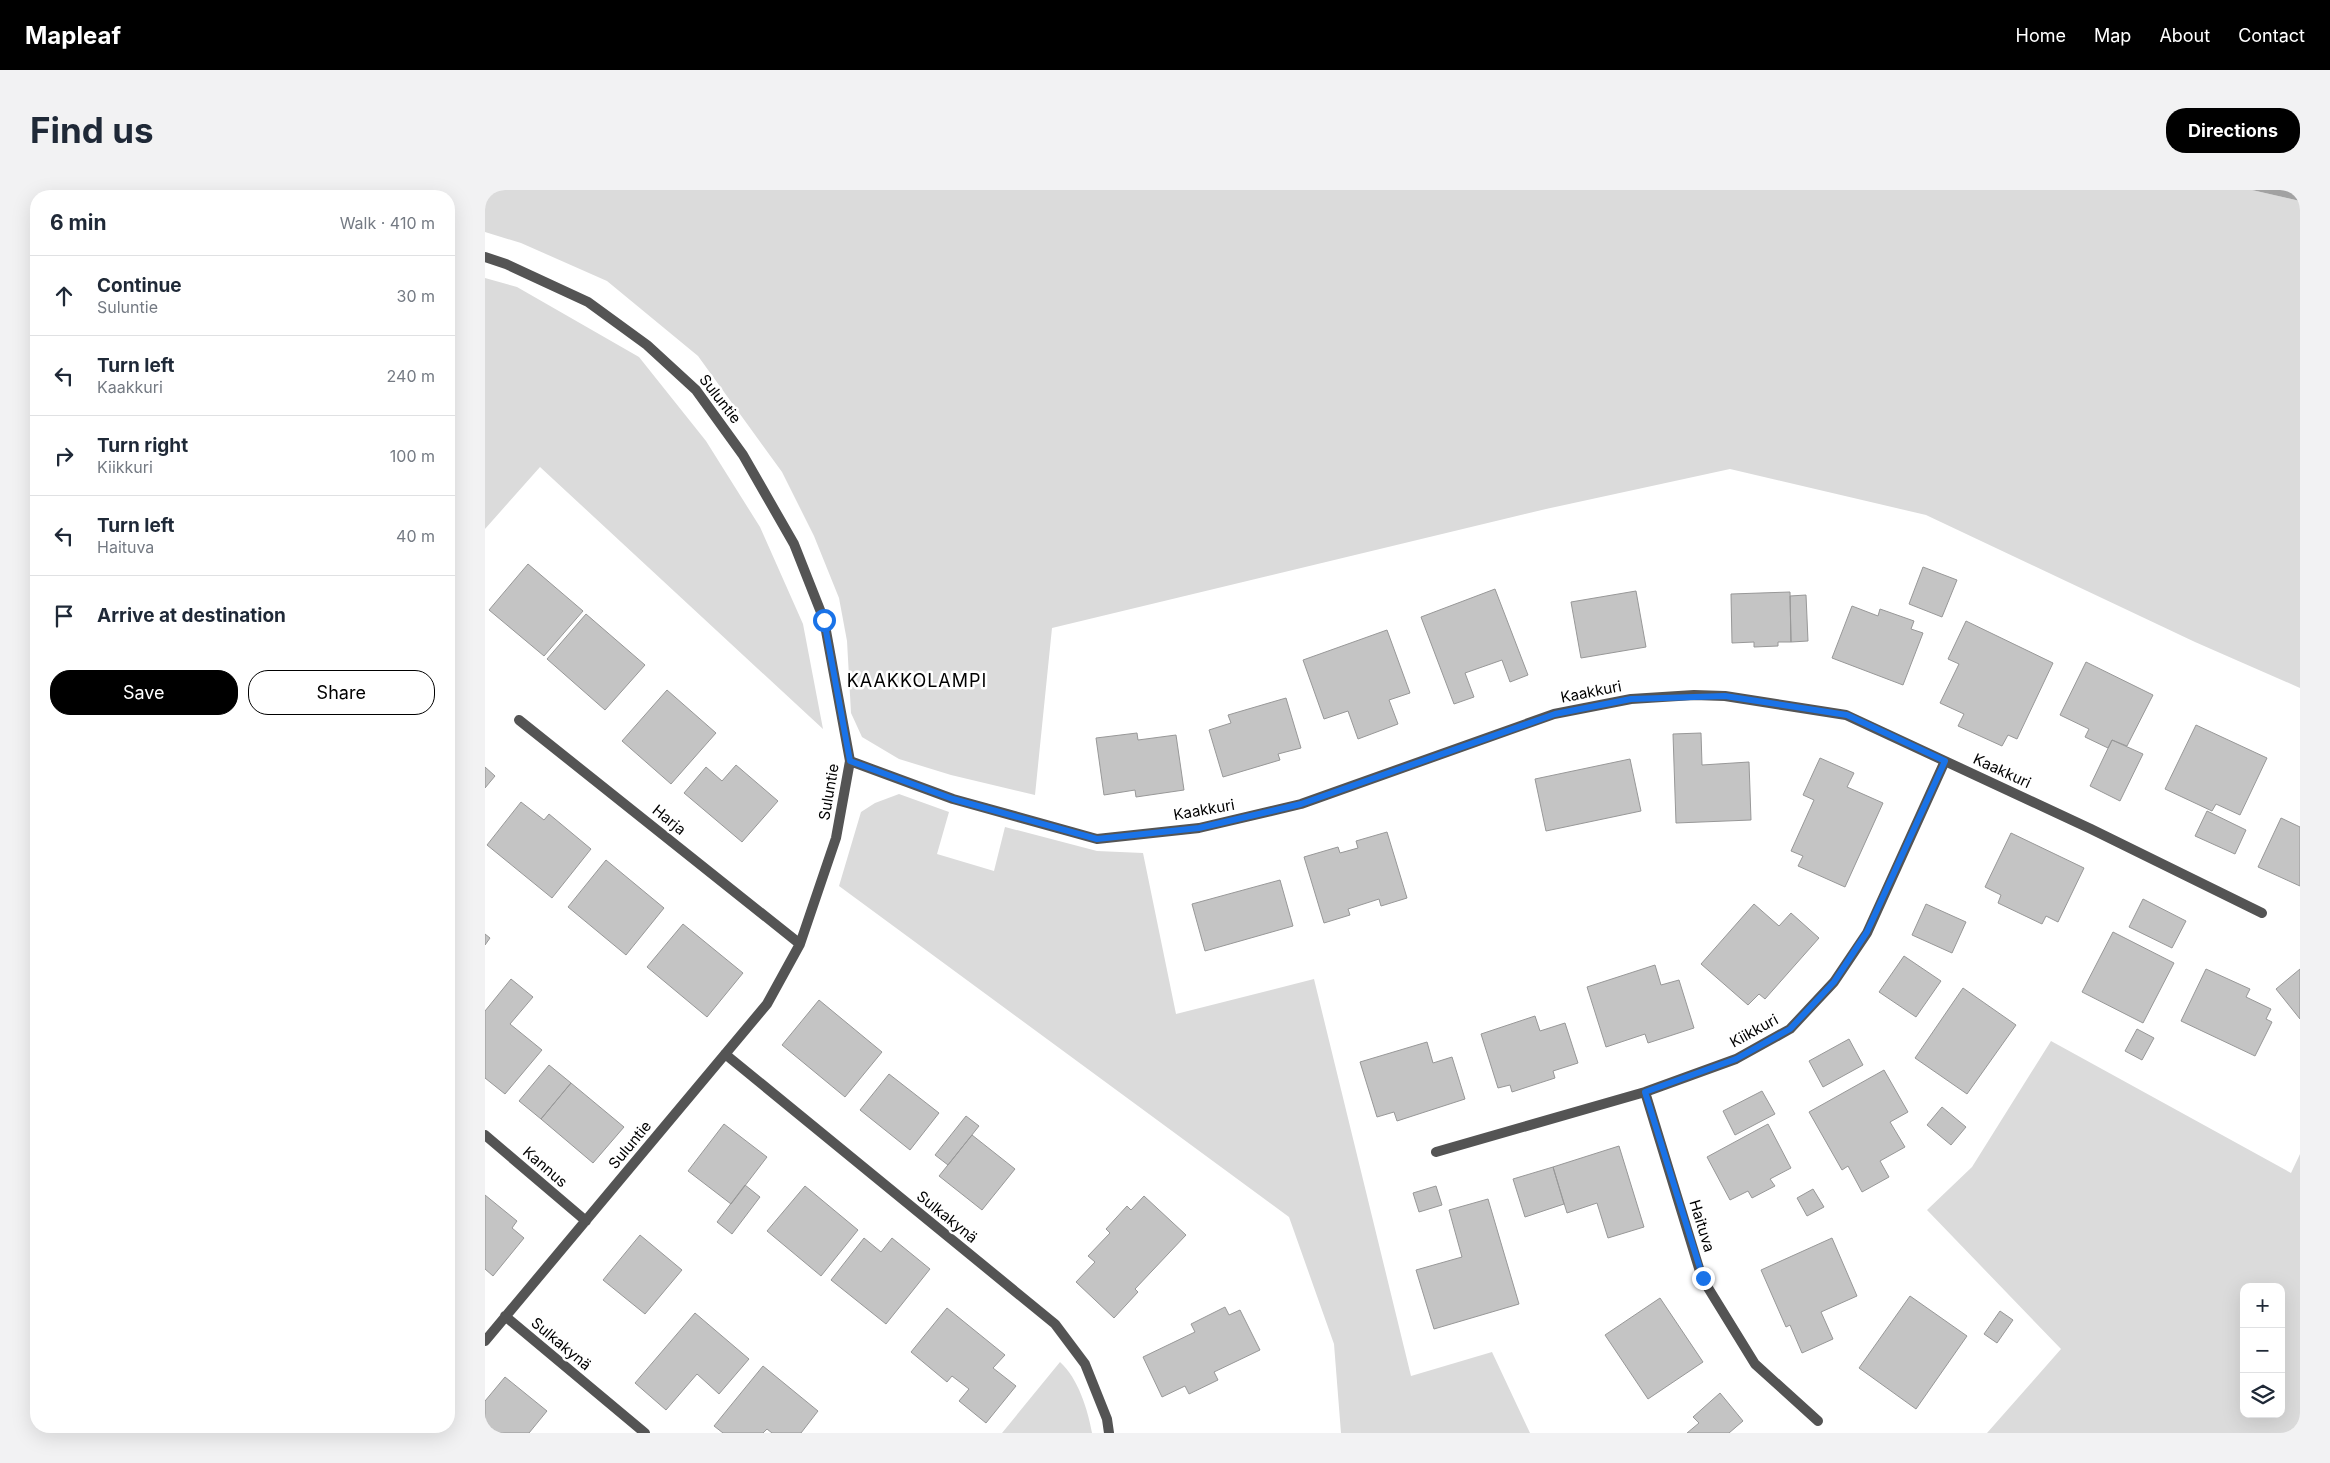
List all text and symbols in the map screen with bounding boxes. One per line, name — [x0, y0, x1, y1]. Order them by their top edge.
text: Mapleaf — [25, 21, 121, 50]
text: Home — [2016, 25, 2066, 46]
text: Map — [2094, 25, 2131, 46]
text: About — [2159, 25, 2210, 46]
text: Contact — [2238, 25, 2305, 46]
button: Directions — [2166, 108, 2300, 153]
text: Find us — [30, 109, 154, 151]
text: 6 min — [50, 210, 107, 235]
text: Walk · 410 m — [340, 213, 435, 233]
text: Continue — [97, 274, 182, 297]
icon: ahead — [50, 282, 78, 310]
text: 30 m — [397, 286, 435, 306]
text: Suluntie — [97, 297, 158, 317]
text: Turn left — [97, 354, 175, 377]
icon: left — [50, 362, 78, 390]
text: 240 m — [387, 366, 435, 386]
street label: Suluntie — [695, 370, 745, 427]
text: Kaakkuri — [97, 377, 163, 397]
text: Turn right — [97, 434, 188, 457]
icon: right — [50, 442, 78, 470]
text: 100 m — [390, 446, 435, 466]
text: Kiikkuri — [97, 457, 153, 477]
text: Turn left — [97, 514, 175, 537]
icon: left — [50, 522, 78, 550]
text: 40 m — [396, 526, 435, 546]
text: Haituva — [97, 537, 154, 557]
icon: arrive — [50, 602, 78, 630]
text: Arrive at destination — [97, 604, 286, 627]
route start — [813, 609, 836, 632]
button: Save — [50, 670, 238, 715]
button: Share — [248, 670, 435, 715]
district label: KAAKKOLAMPI — [847, 670, 987, 691]
street label: Kaakkuri — [1559, 676, 1623, 707]
street label: Kaakkuri — [1970, 749, 2034, 792]
street label: Suluntie — [814, 762, 843, 822]
street label: Kaakkuri — [1172, 795, 1236, 824]
street label: Harja — [649, 800, 690, 839]
street label: Kiikkuri — [1726, 1010, 1781, 1052]
street label: Suluntie — [604, 1117, 655, 1173]
street label: Kannus — [519, 1142, 572, 1191]
street label: Sulkakynä — [913, 1186, 982, 1247]
street label: Haituva — [1686, 1197, 1719, 1254]
route end — [1692, 1267, 1715, 1290]
map controls — [2240, 1283, 2285, 1418]
button: + — [2240, 1283, 2285, 1328]
street label: Sulkakynä — [527, 1313, 595, 1374]
button: − — [2240, 1328, 2285, 1373]
button: layers — [2240, 1373, 2285, 1418]

